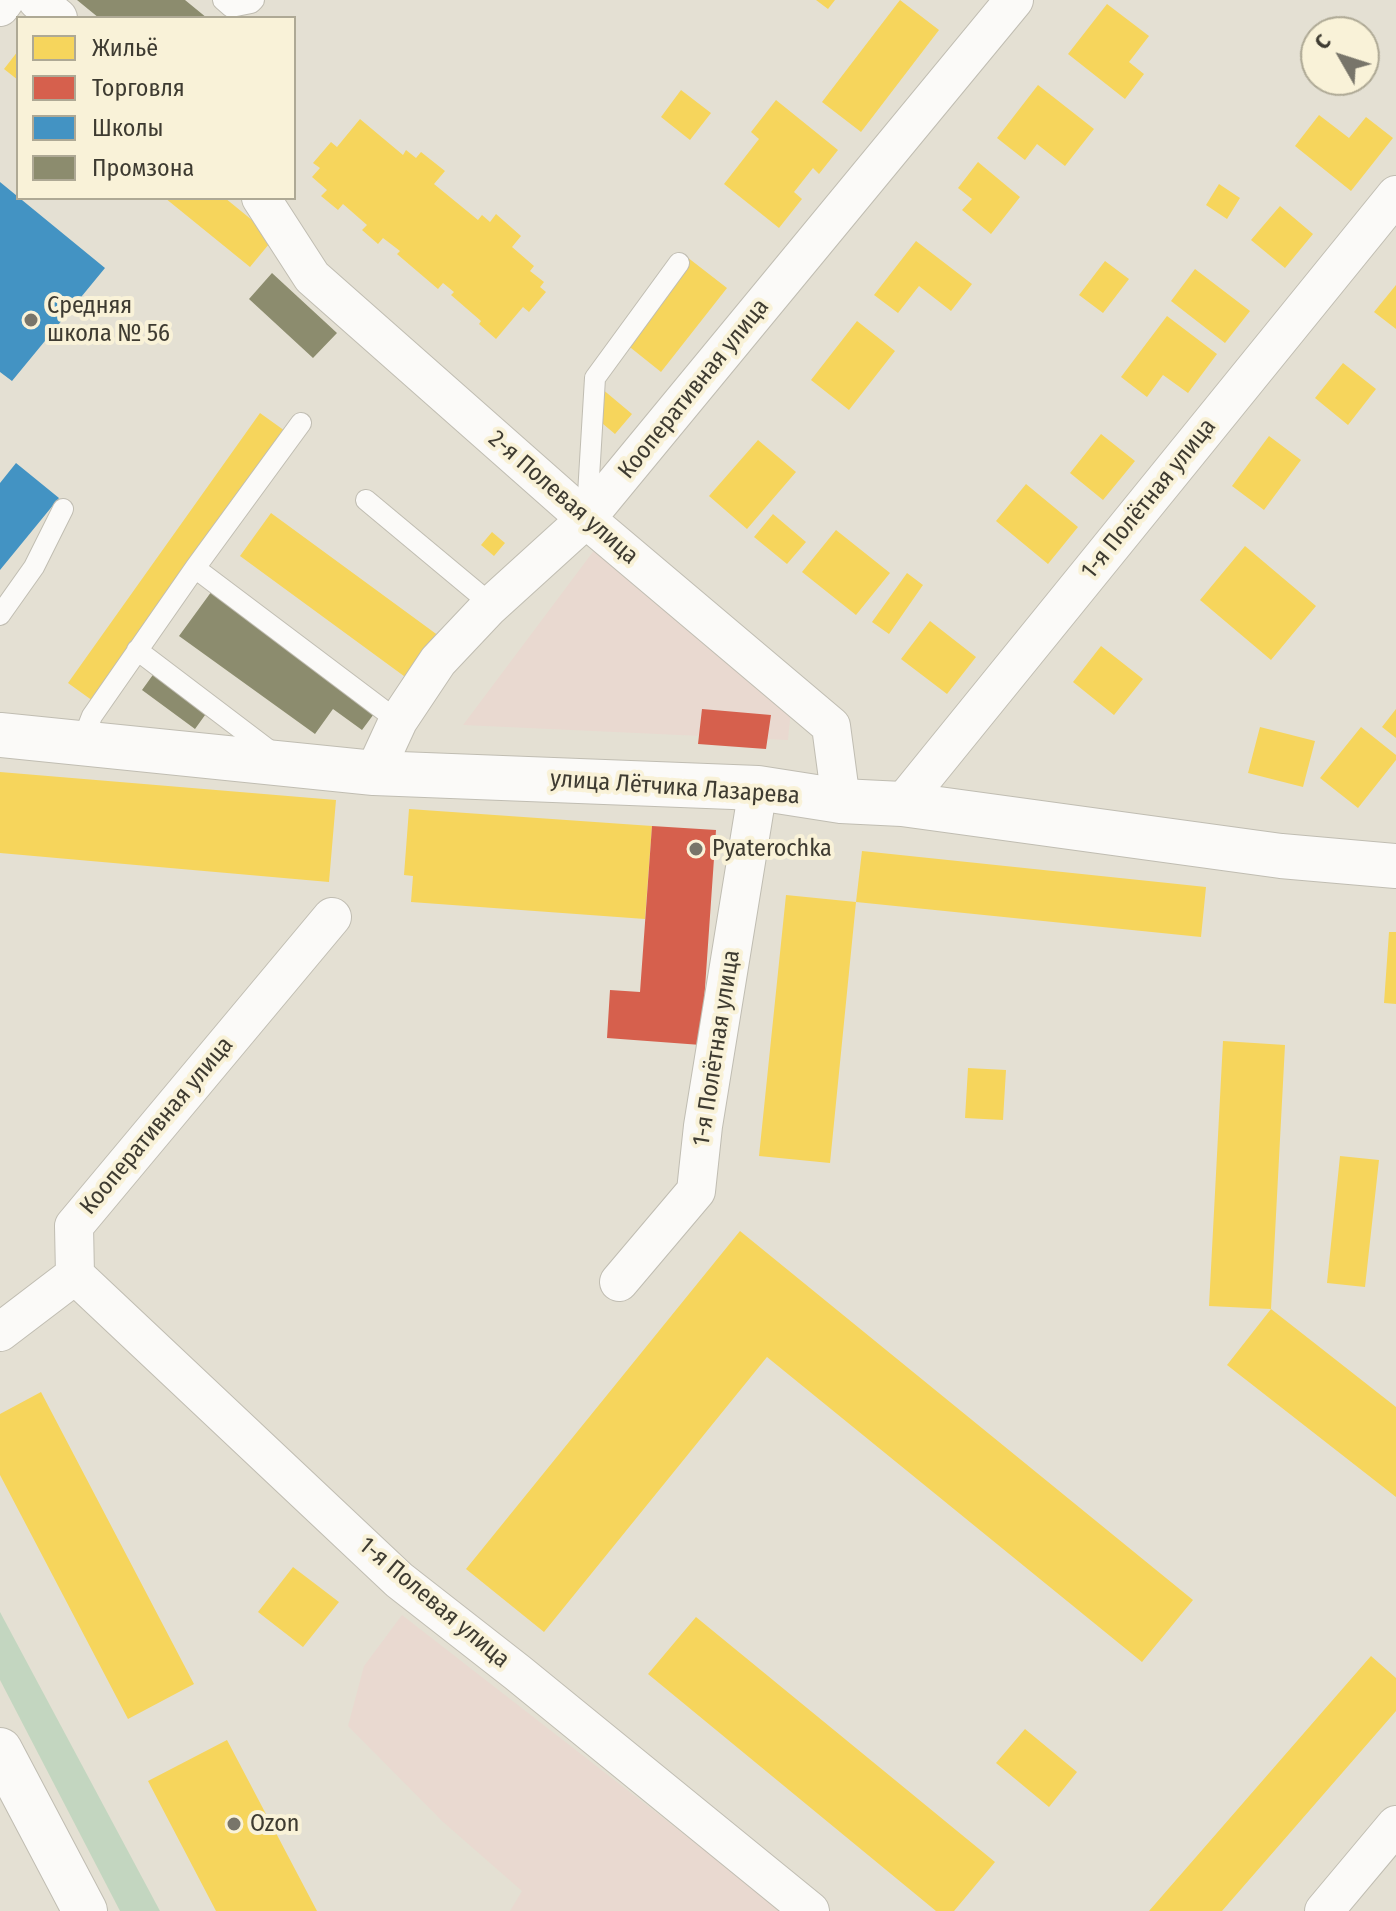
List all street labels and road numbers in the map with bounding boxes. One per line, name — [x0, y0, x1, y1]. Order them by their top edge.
street label: Кооперативная улица — [613, 293, 775, 485]
street label: 1-я Полётная улица — [1076, 413, 1222, 585]
street label: 2-я Полевая улица — [482, 425, 644, 571]
street label: улица Лётчика Лазарева — [549, 765, 801, 811]
street label: 1-я Полётная улица — [687, 948, 747, 1148]
street label: Кооперативная улица — [74, 1031, 240, 1221]
street label: 1-я Полевая улица — [353, 1532, 515, 1674]

